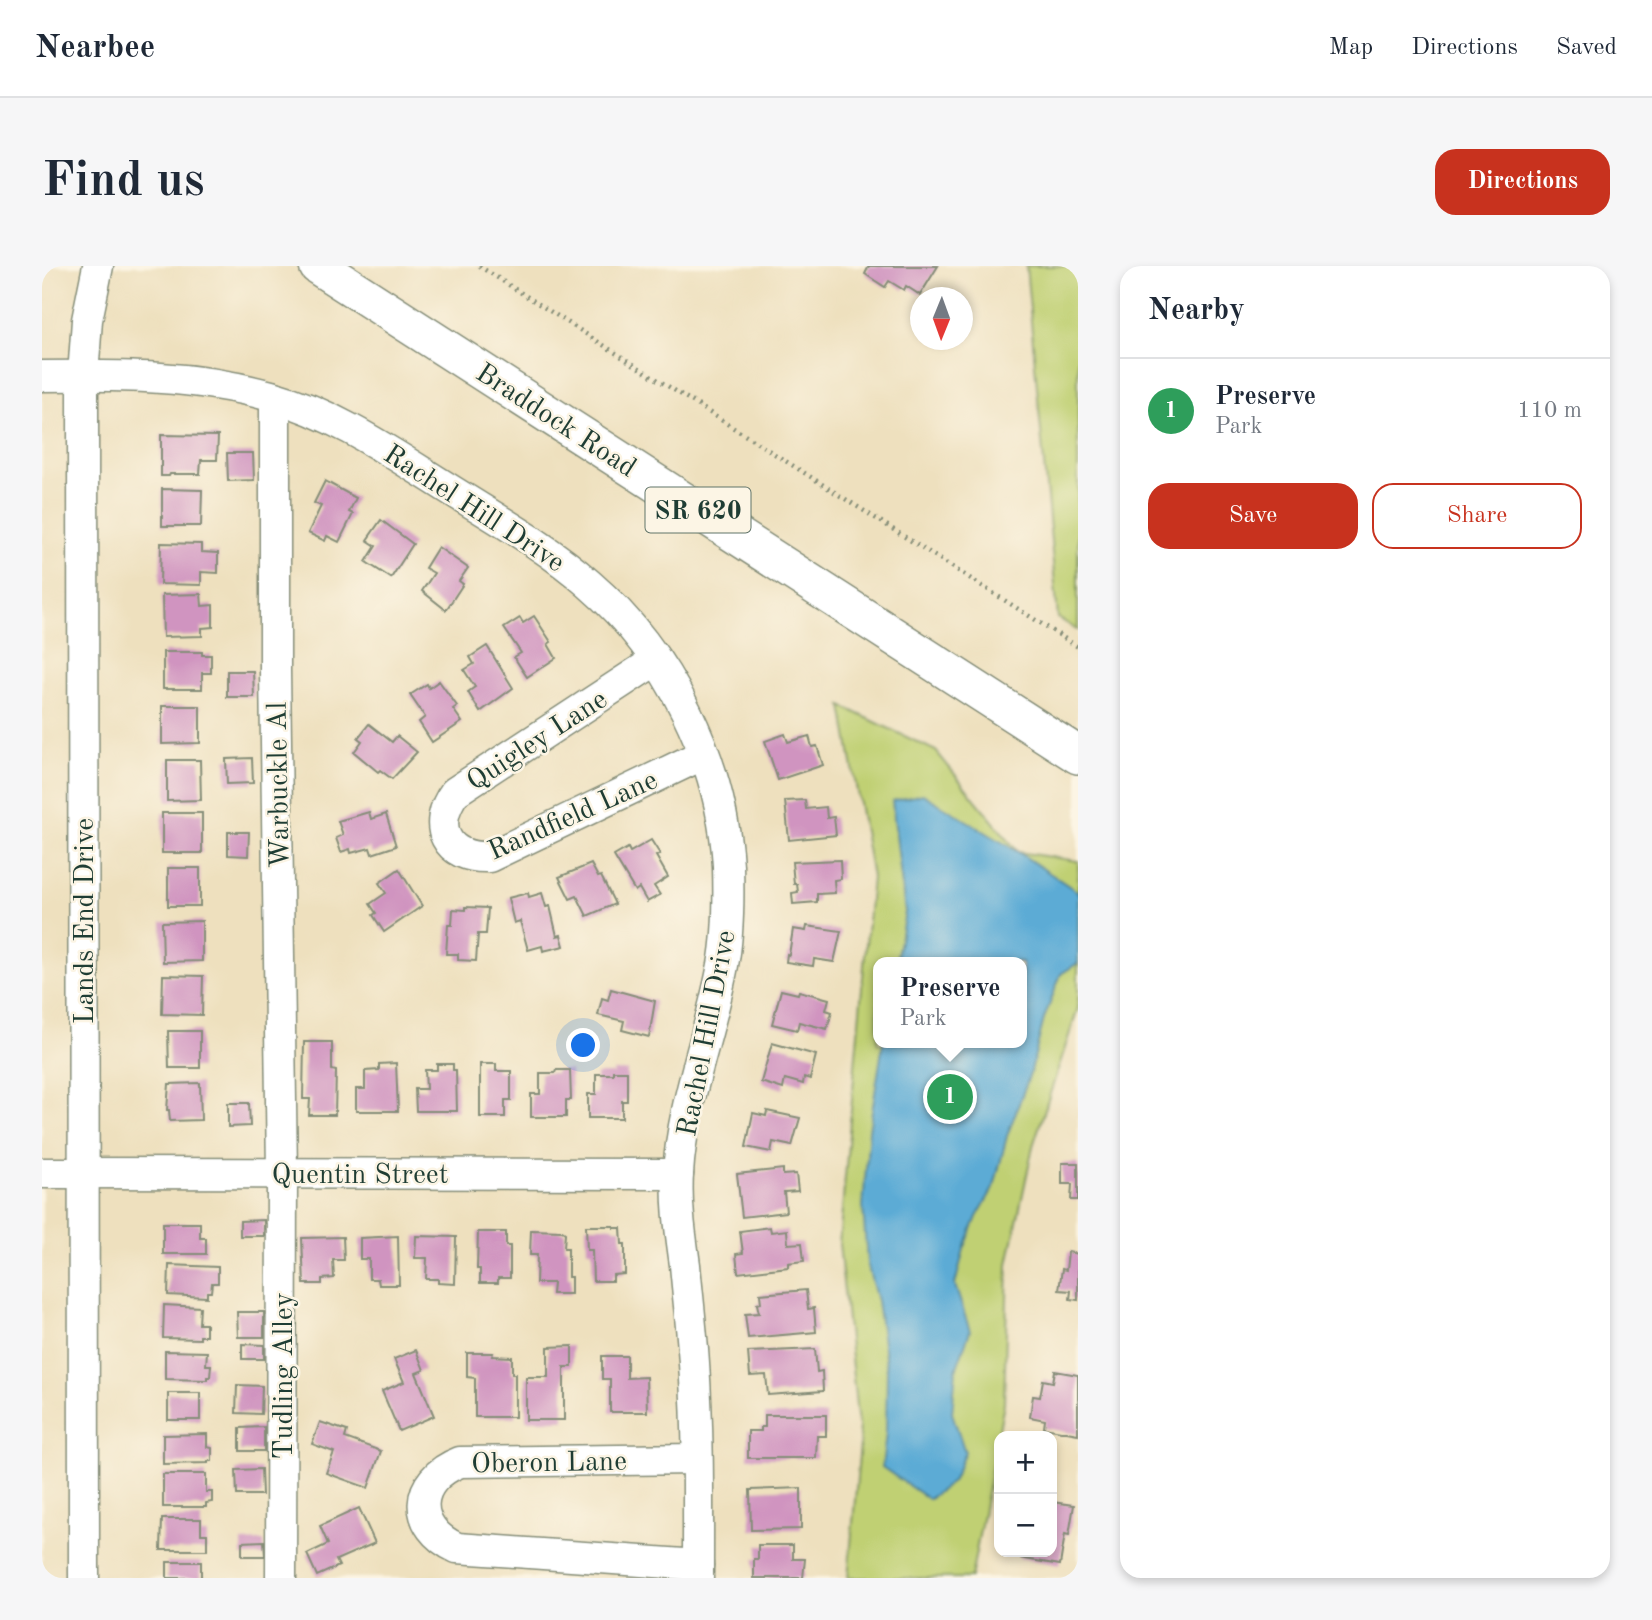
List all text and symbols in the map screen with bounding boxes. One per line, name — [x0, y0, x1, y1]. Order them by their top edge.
text: Nearbee — [35, 32, 155, 65]
text: Map — [1329, 36, 1373, 60]
text: Directions — [1411, 36, 1518, 60]
text: Saved — [1556, 36, 1617, 60]
button: Directions — [1435, 149, 1610, 215]
text: Find us — [42, 158, 205, 207]
north arrow — [910, 287, 973, 350]
text: Nearby — [1148, 296, 1245, 326]
street label: Braddock Road — [470, 359, 640, 484]
text: Preserve — [1215, 384, 1316, 410]
text: 1 — [1164, 399, 1178, 422]
text: 110 m — [1517, 399, 1582, 422]
text: Park — [1215, 415, 1262, 438]
street label: Rachel Hill Drive — [378, 441, 569, 578]
button: Save — [1148, 483, 1358, 549]
button: Share — [1372, 483, 1582, 549]
road number: SR 620 — [646, 487, 750, 532]
street label: Quigley Lane — [463, 686, 613, 797]
street label: Warbuckle Al — [265, 702, 295, 868]
street label: Randfield Lane — [484, 767, 662, 867]
street label: Lands End Drive — [72, 818, 100, 1024]
street label: Rachel Hill Drive — [674, 928, 742, 1139]
popup — [873, 957, 1027, 1048]
text: Preserve — [899, 976, 1001, 1002]
text: Park — [899, 1007, 947, 1030]
your location — [566, 1028, 600, 1062]
pin: 1 — [927, 1071, 973, 1123]
street label: Quentin Street — [271, 1162, 449, 1190]
street label: Tudling Alley — [271, 1292, 299, 1460]
map controls — [994, 1431, 1057, 1557]
button: + — [994, 1431, 1057, 1494]
street label: Oberon Lane — [471, 1449, 627, 1479]
button: − — [994, 1494, 1057, 1557]

